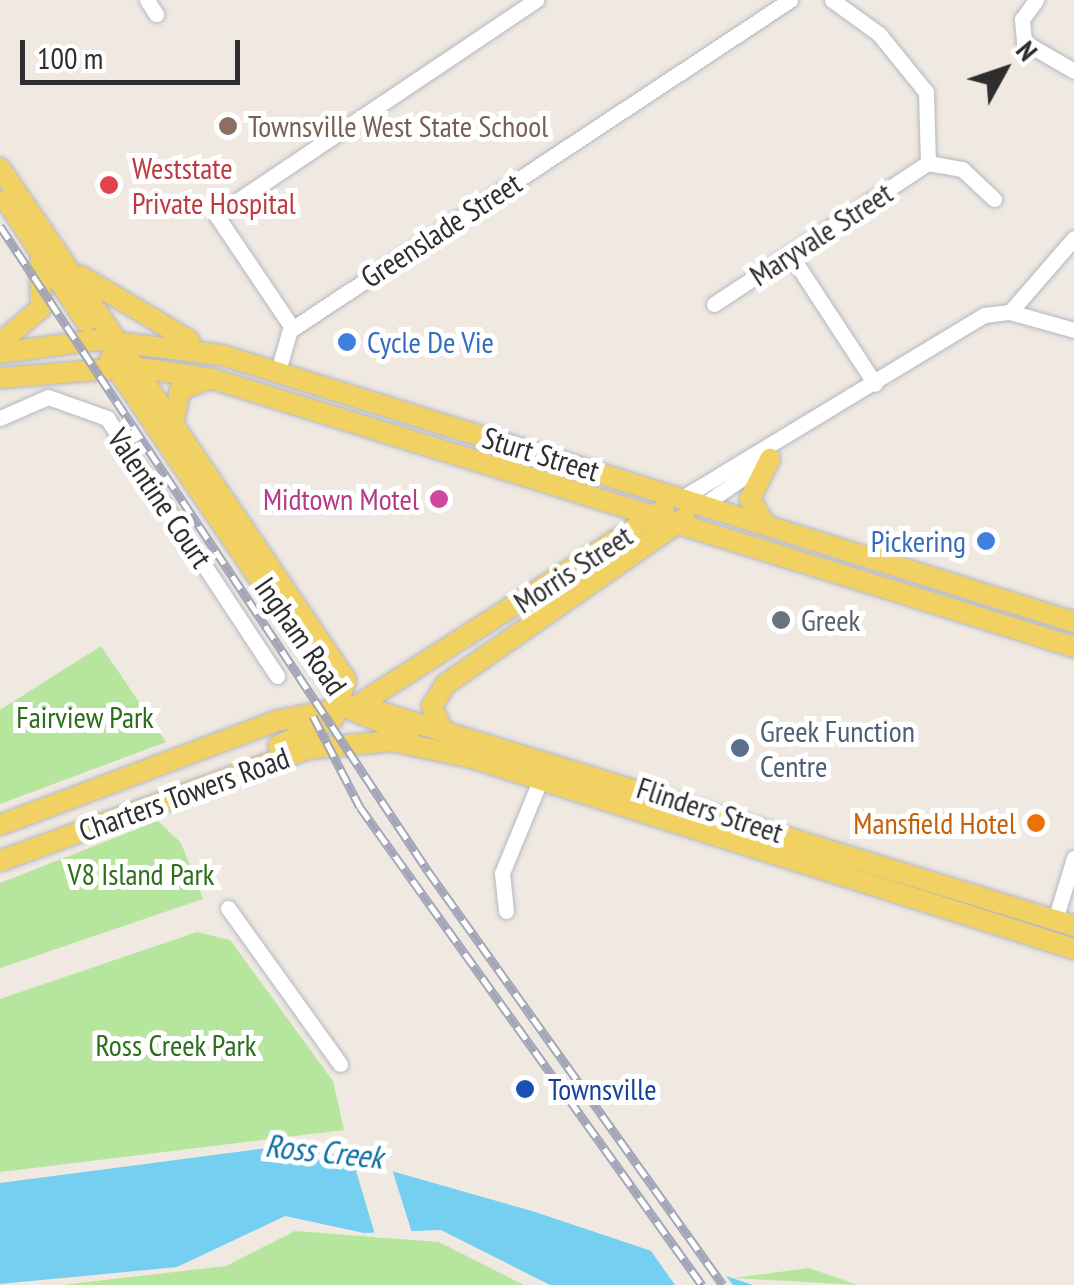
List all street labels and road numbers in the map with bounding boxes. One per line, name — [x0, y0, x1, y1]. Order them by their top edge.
street label: Greenslade Street — [354, 165, 528, 295]
street label: Maryvale Street — [743, 175, 899, 293]
street label: Sturt Street — [478, 419, 604, 489]
street label: Valentine Court — [100, 422, 220, 574]
street label: Morris Street — [507, 518, 639, 620]
street label: Ingham Road — [247, 570, 355, 702]
street label: Charters Towers Road — [74, 739, 294, 849]
street label: Flinders Street — [633, 770, 787, 850]

